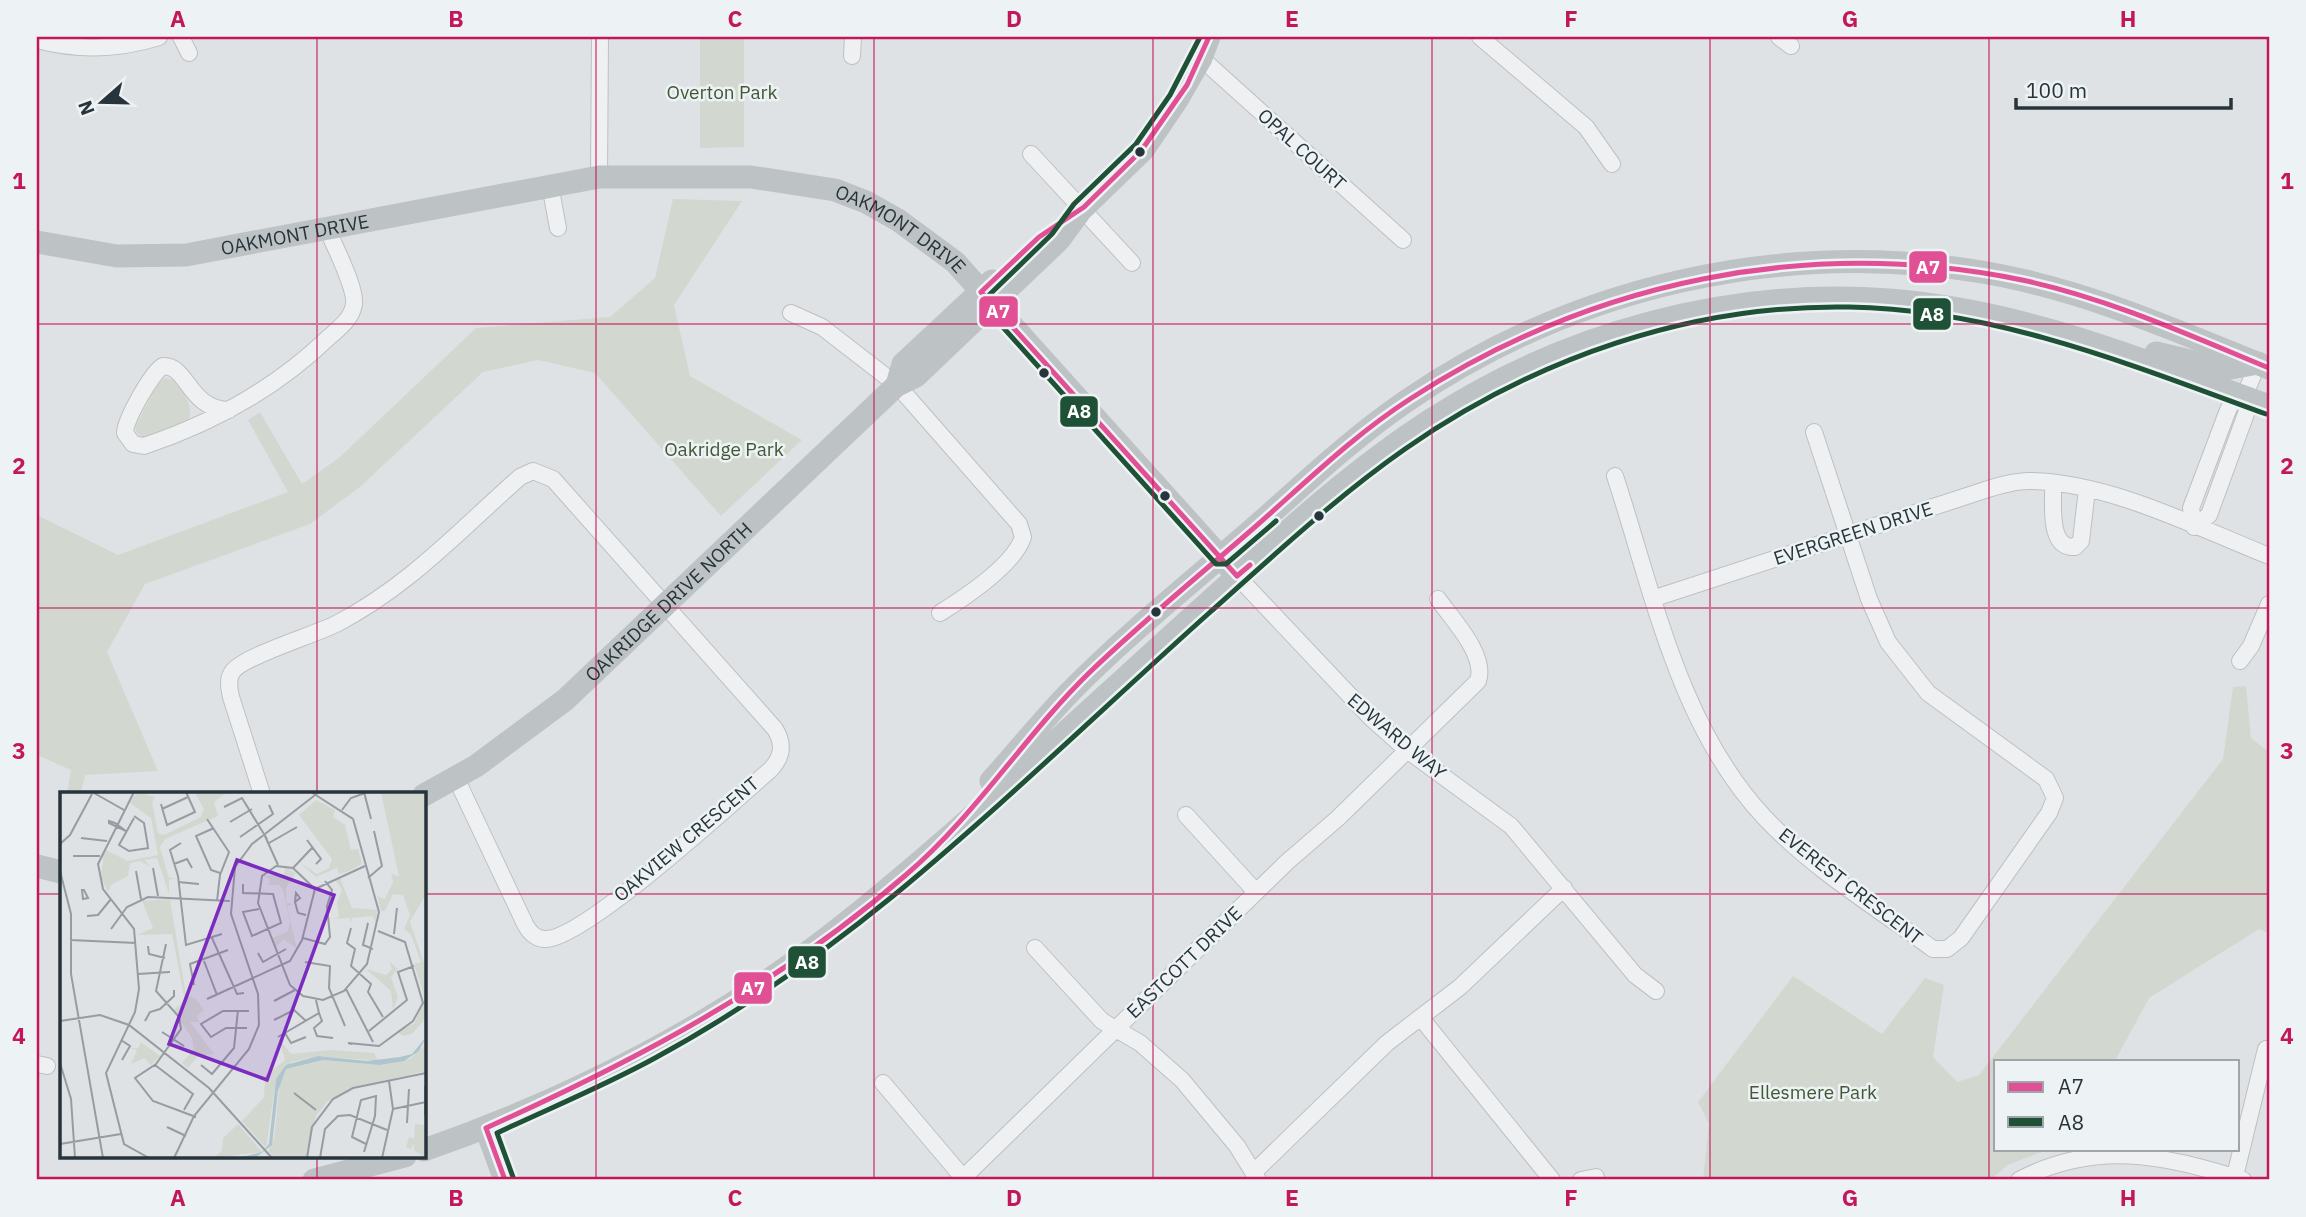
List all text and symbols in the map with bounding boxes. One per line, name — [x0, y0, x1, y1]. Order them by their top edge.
text: A — [170, 3, 186, 33]
text: B — [448, 3, 464, 33]
text: C — [728, 3, 743, 33]
text: D — [1006, 3, 1022, 33]
text: E — [1285, 3, 1299, 33]
text: F — [1564, 3, 1578, 33]
text: G — [1842, 3, 1858, 33]
text: H — [2120, 3, 2136, 33]
north arrow — [66, 66, 136, 136]
scale bar — [2016, 66, 2231, 110]
text: 100 m — [2026, 76, 2087, 104]
park label: Overton Park — [666, 80, 778, 104]
text: N — [72, 97, 100, 118]
street label: OPAL COURT — [1253, 103, 1351, 195]
unlabelled marker — [1133, 145, 1147, 159]
text: 1 — [12, 165, 26, 195]
text: 1 — [2280, 165, 2294, 195]
street label: OAKMONT DRIVE — [832, 179, 971, 278]
street label: OAKMONT DRIVE — [219, 209, 371, 260]
line badge: A7 — [1908, 250, 1948, 284]
text: A7 — [1916, 255, 1940, 279]
line badge: A7 — [978, 295, 1019, 328]
line badge: A8 — [1912, 297, 1952, 331]
text: A7 — [986, 299, 1010, 323]
text: A8 — [1920, 302, 1944, 326]
unlabelled marker — [1037, 366, 1051, 380]
line badge: A8 — [1059, 395, 1099, 428]
text: A8 — [1067, 399, 1091, 423]
park label: Oakridge Park — [664, 437, 784, 461]
text: 2 — [12, 450, 26, 480]
text: 2 — [2280, 450, 2294, 480]
unlabelled marker — [1158, 489, 1172, 503]
street label: EVERGREEN DRIVE — [1770, 496, 1936, 570]
unlabelled marker — [1312, 509, 1326, 523]
street label: OAKRIDGE DRIVE NORTH — [580, 517, 757, 687]
unlabelled marker — [1149, 605, 1163, 619]
street label: EDWARD WAY — [1343, 688, 1452, 785]
text: 3 — [12, 735, 26, 765]
text: 3 — [2280, 735, 2294, 765]
street label: OAKVIEW CRESCENT — [609, 771, 764, 907]
inset map — [60, 792, 425, 1158]
street label: EVEREST CRESCENT — [1774, 822, 1928, 950]
street label: EASTCOTT DRIVE — [1121, 901, 1247, 1023]
line badge: A8 — [787, 945, 827, 979]
text: A8 — [795, 950, 819, 974]
line badge: A7 — [733, 971, 773, 1005]
text: A7 — [741, 976, 765, 1000]
text: 4 — [12, 1020, 26, 1050]
text: 4 — [2280, 1020, 2294, 1050]
legend — [1994, 1060, 2240, 1150]
text: A7 — [2058, 1072, 2084, 1100]
park label: Ellesmere Park — [1749, 1080, 1877, 1104]
text: A8 — [2058, 1108, 2084, 1136]
text: A — [170, 1182, 186, 1212]
text: B — [448, 1182, 464, 1212]
text: C — [728, 1182, 743, 1212]
text: D — [1006, 1182, 1022, 1212]
text: E — [1285, 1182, 1299, 1212]
text: F — [1564, 1182, 1578, 1212]
text: G — [1842, 1182, 1858, 1212]
text: H — [2120, 1182, 2136, 1212]

